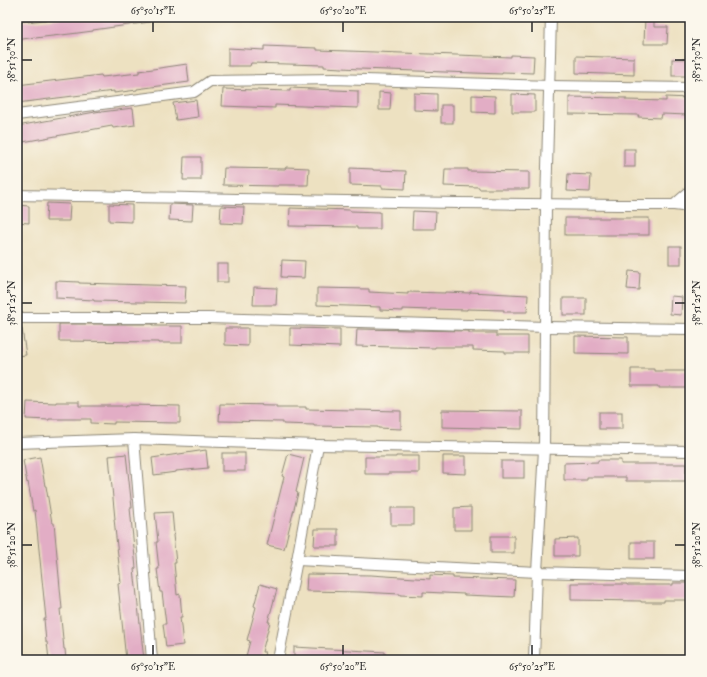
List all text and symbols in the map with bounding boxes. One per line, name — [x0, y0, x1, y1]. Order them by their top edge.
text: 65°50'15"E — [131, 5, 175, 17]
text: 65°50'20"E — [320, 5, 366, 17]
text: 65°50'25"E — [509, 5, 555, 17]
text: 38°51'30"N — [6, 38, 18, 82]
text: 38°51'30"N — [691, 38, 703, 82]
text: 38°51'25"N — [6, 280, 18, 326]
text: 38°51'25"N — [691, 280, 703, 326]
text: 38°51'20"N — [6, 522, 18, 568]
text: 38°51'20"N — [691, 522, 703, 568]
text: 65°50'15"E — [131, 661, 175, 673]
text: 65°50'20"E — [320, 661, 366, 673]
text: 65°50'25"E — [509, 661, 555, 673]

